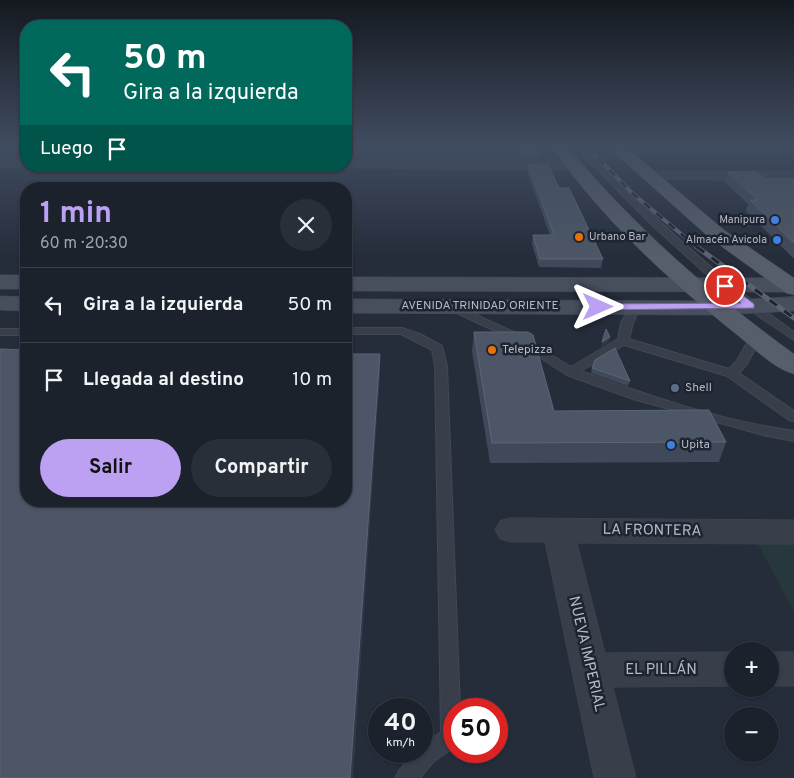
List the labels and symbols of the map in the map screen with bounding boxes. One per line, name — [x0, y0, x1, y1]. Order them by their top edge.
place label: Manipura — [719, 213, 765, 227]
marker: Manipura — [769, 214, 781, 226]
place label: Urbano Bar — [589, 230, 646, 244]
marker: Urbano Bar — [573, 231, 585, 243]
place label: Almacén Avicola — [686, 233, 767, 247]
marker: Almacén Avicola — [771, 234, 783, 246]
pin — [704, 265, 746, 307]
position arrow — [571, 280, 623, 332]
street label: AVENIDA TRINIDAD ORIENTE — [401, 298, 559, 314]
place label: Telepizza — [502, 342, 552, 358]
marker: Telepizza — [486, 344, 498, 356]
place label: Shell — [685, 380, 712, 396]
marker: Shell — [669, 382, 681, 394]
place label: Upita — [681, 437, 710, 453]
marker: Upita — [665, 439, 677, 451]
street label: LA FRONTERA — [602, 521, 702, 541]
street label: NUEVA IMPERIAL — [563, 594, 609, 714]
street label: EL PILLÁN — [625, 660, 697, 680]
speed limit sign: 50 — [443, 698, 508, 763]

